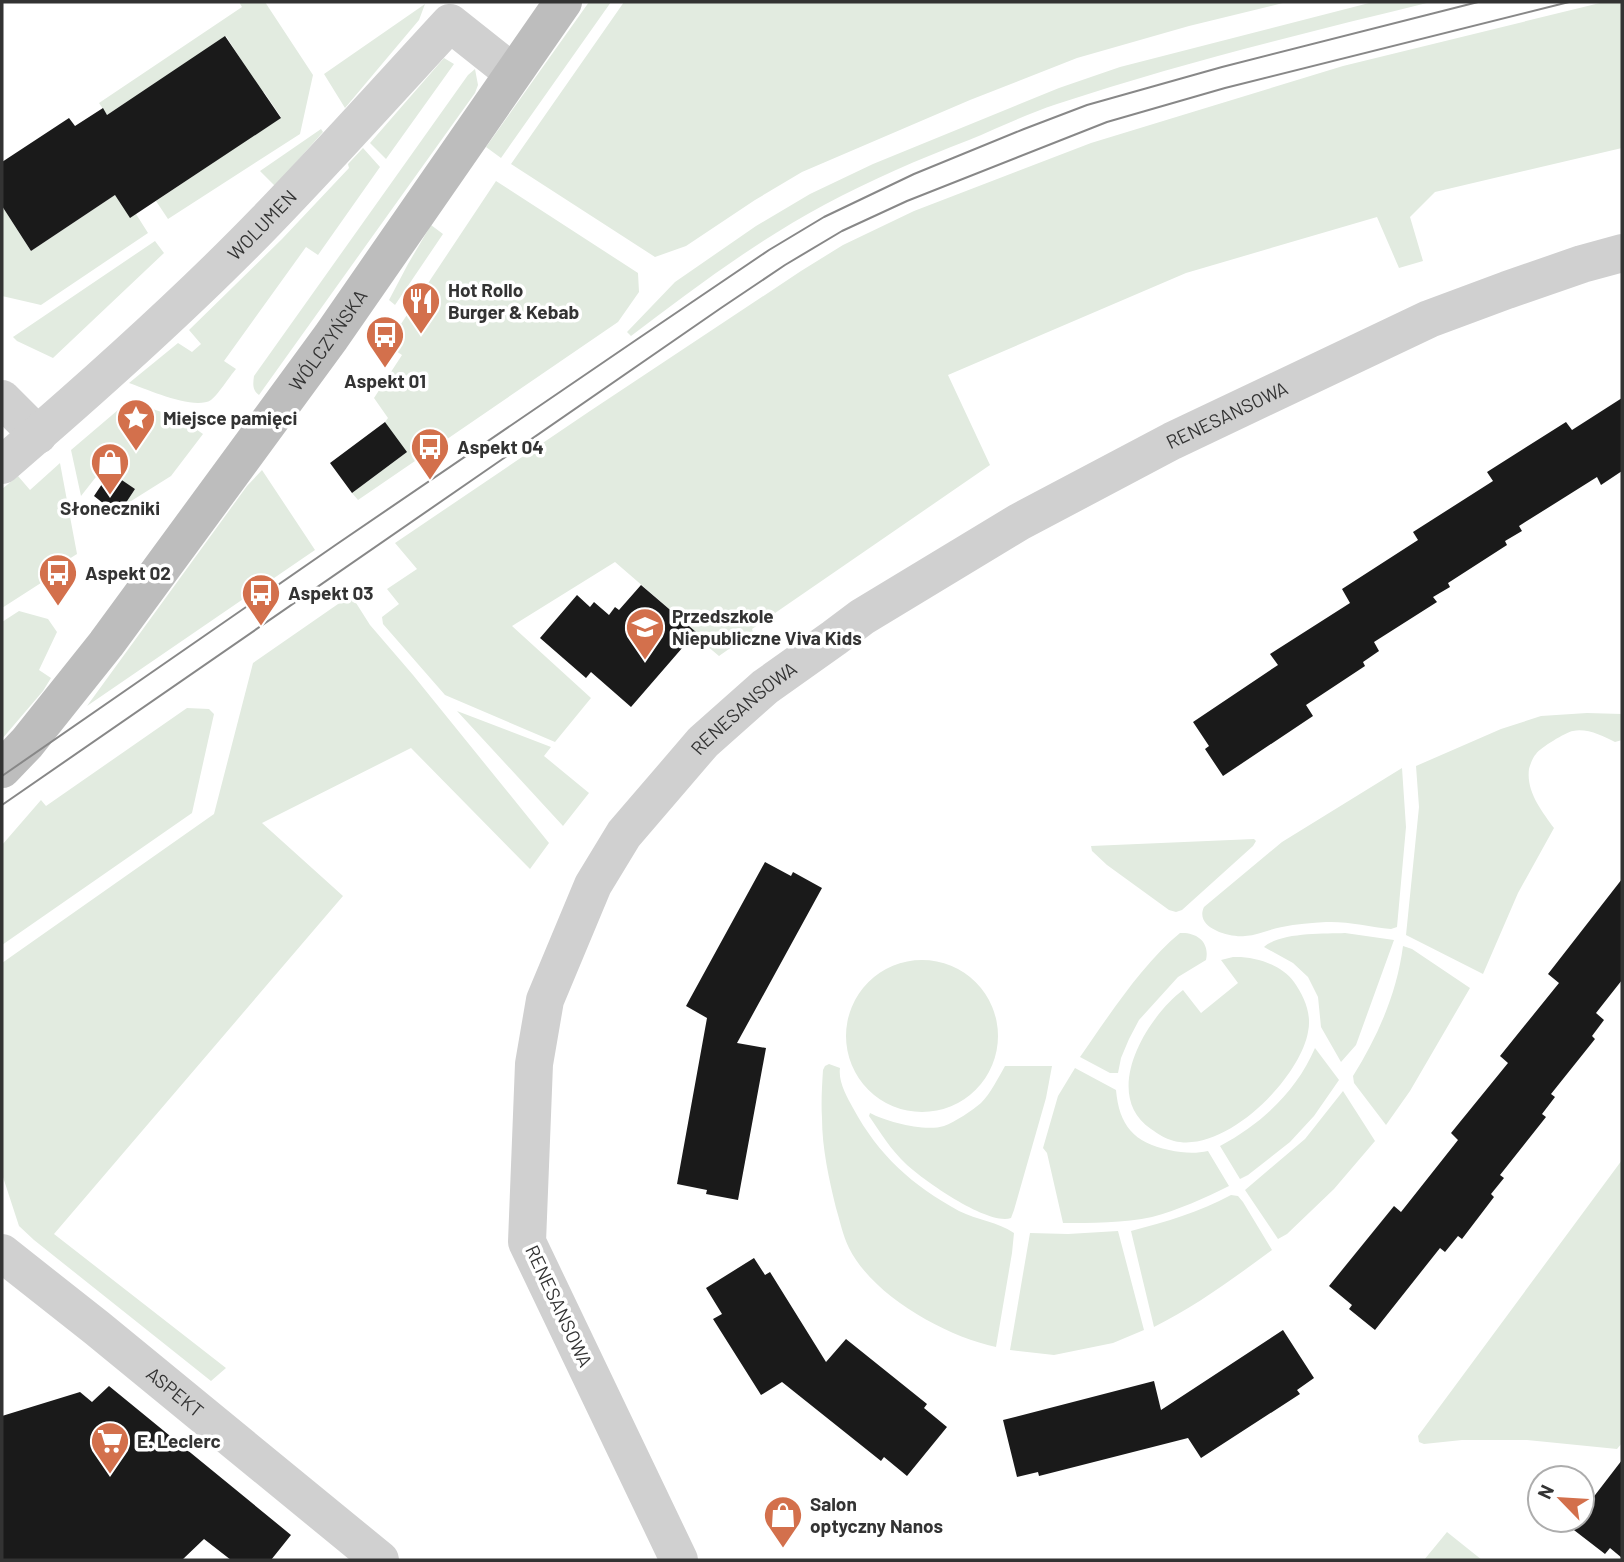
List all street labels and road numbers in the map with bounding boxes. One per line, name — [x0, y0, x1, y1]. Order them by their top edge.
street label: WOLUMEN — [222, 185, 301, 265]
street label: WÓLCZYŃSKA — [284, 285, 372, 395]
street label: RENESANSOWA — [1162, 376, 1291, 453]
street label: RENESANSOWA — [685, 656, 801, 759]
street label: RENESANSOWA — [521, 1241, 598, 1370]
street label: ASPEKT — [142, 1361, 209, 1422]

